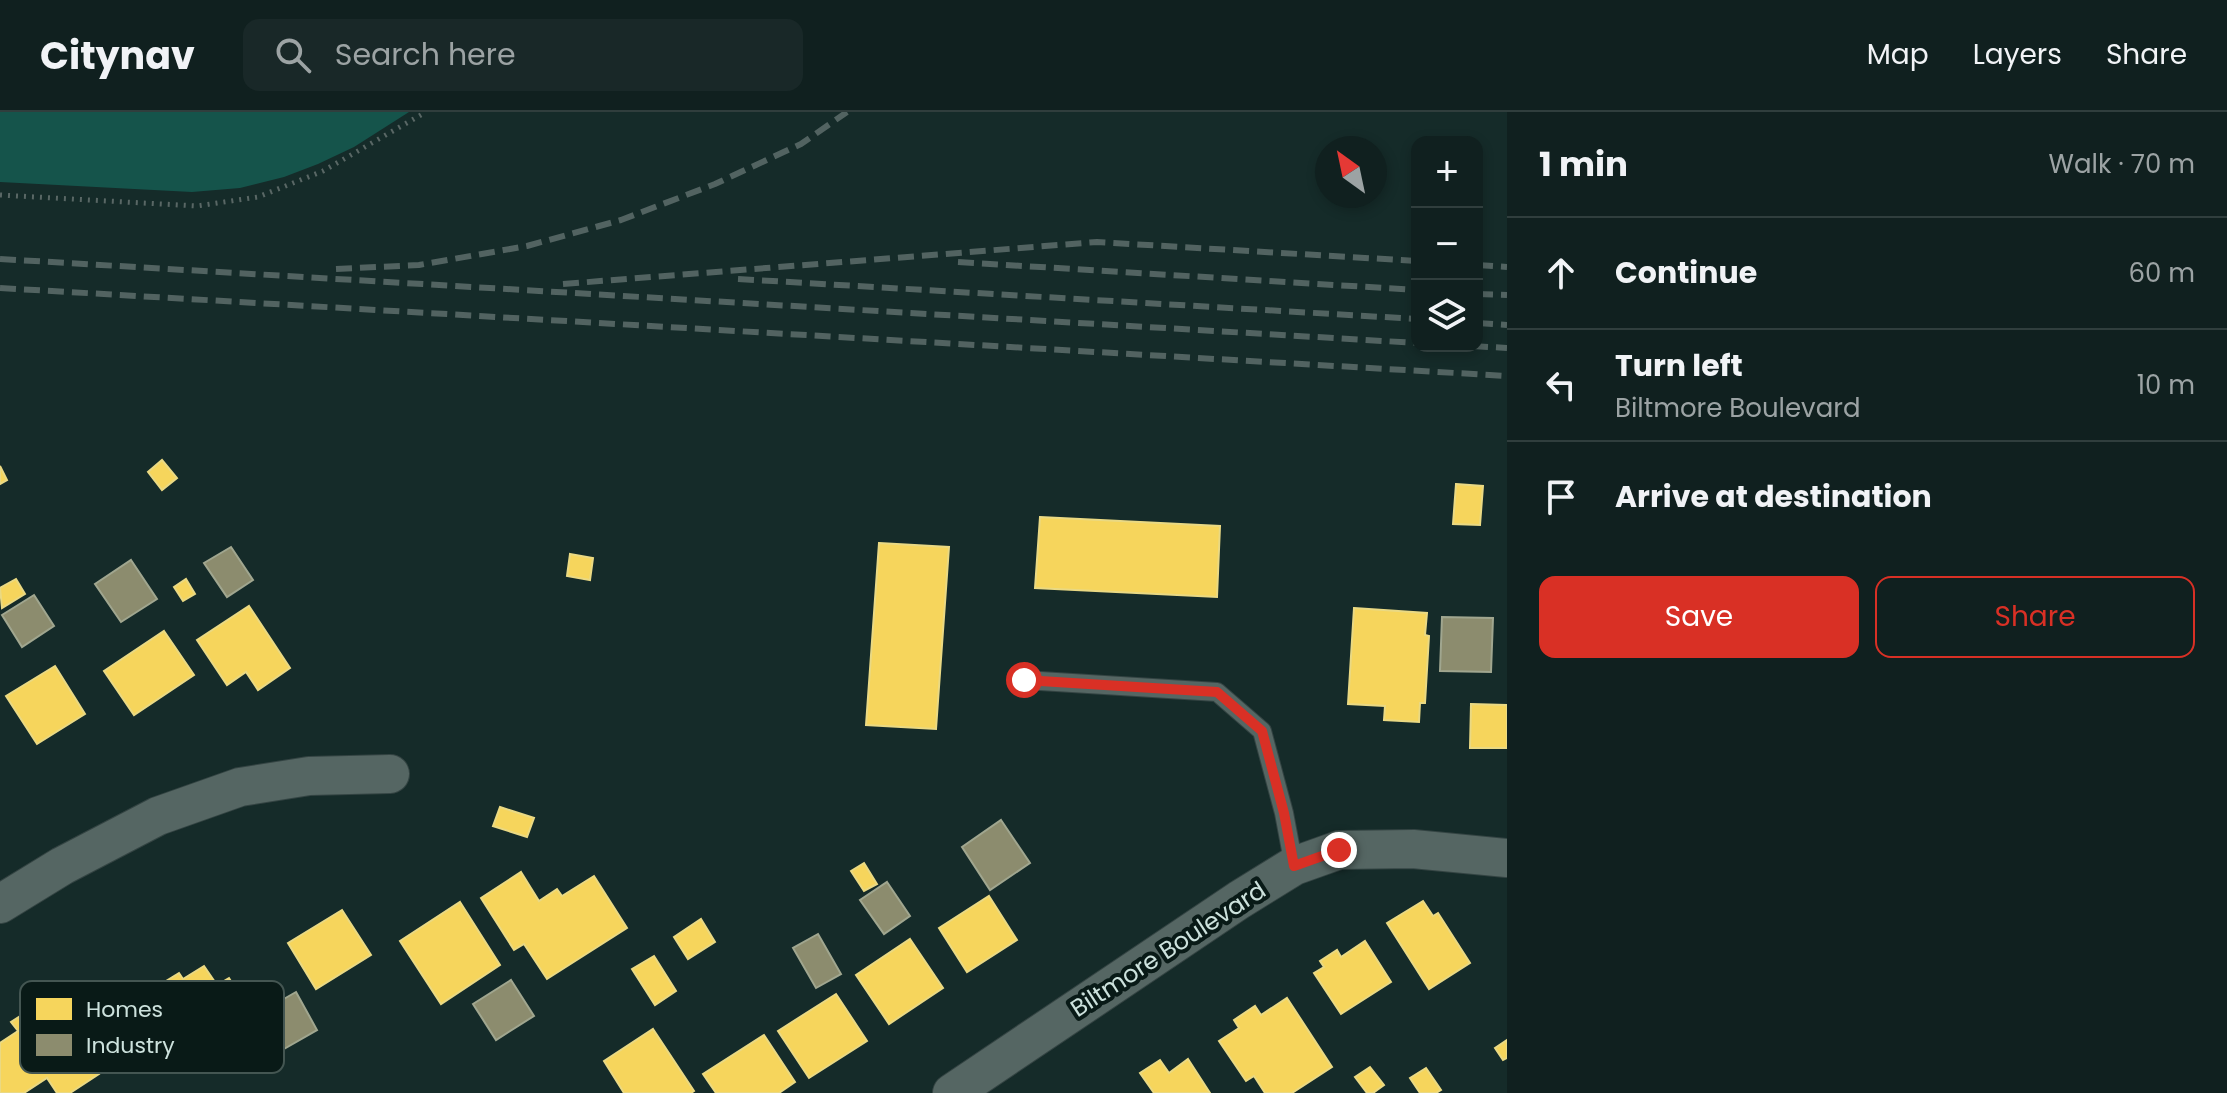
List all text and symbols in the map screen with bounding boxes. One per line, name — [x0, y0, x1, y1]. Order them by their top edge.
search box — [243, 19, 803, 91]
text: Citynav — [40, 29, 195, 82]
icon: search — [271, 33, 315, 77]
text: Search here — [335, 33, 516, 76]
text: Map — [1867, 35, 1929, 74]
text: Layers — [1973, 35, 2062, 74]
text: Share — [2106, 35, 2187, 74]
north arrow — [1315, 136, 1387, 208]
map controls — [1411, 136, 1483, 352]
button: + — [1411, 136, 1483, 208]
text: 1 min — [1539, 140, 1628, 188]
text: Walk · 70 m — [2049, 146, 2195, 182]
button: − — [1411, 208, 1483, 280]
icon: ahead — [1539, 251, 1583, 295]
text: Continue — [1615, 251, 1757, 294]
text: 60 m — [2128, 255, 2195, 291]
button: layers — [1411, 280, 1483, 352]
text: Turn left — [1615, 344, 1743, 387]
icon: left — [1539, 363, 1583, 407]
text: 10 m — [2137, 367, 2195, 403]
text: Biltmore Boulevard — [1615, 390, 1861, 426]
icon: arrive — [1539, 475, 1583, 519]
text: Arrive at destination — [1615, 475, 1932, 518]
button: Save — [1539, 576, 1859, 658]
button: Share — [1875, 576, 2195, 658]
route start — [1006, 662, 1042, 698]
route end — [1321, 832, 1357, 868]
street label: Biltmore Boulevard — [1064, 873, 1272, 1025]
legend — [20, 981, 284, 1073]
text: Homes — [86, 994, 163, 1025]
text: Industry — [86, 1030, 175, 1061]

